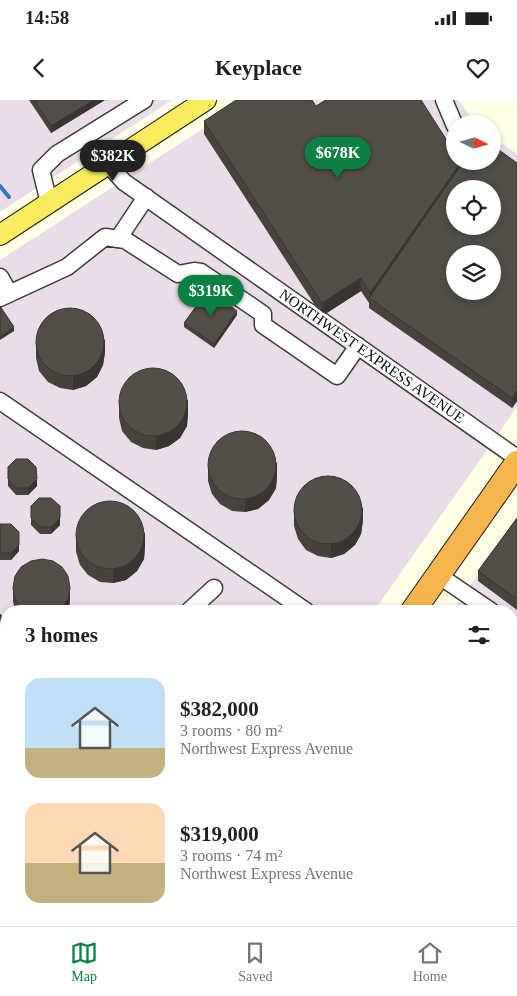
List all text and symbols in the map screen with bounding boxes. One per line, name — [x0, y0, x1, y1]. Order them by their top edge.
text: 14:58 — [25, 7, 69, 28]
icon: back — [25, 54, 53, 82]
icon: heart — [464, 54, 492, 82]
text: Keyplace — [215, 55, 302, 80]
north arrow — [446, 115, 501, 170]
map controls — [446, 115, 501, 300]
pin: $678K — [303, 136, 373, 179]
pin: $382K — [78, 139, 148, 182]
text: $678K — [316, 144, 360, 161]
text: $382K — [91, 147, 135, 164]
button: locate — [446, 180, 501, 235]
button: layers — [446, 245, 501, 300]
pin: $319K — [176, 274, 246, 317]
text: $319K — [189, 282, 233, 299]
street label: NORTHWEST EXPRESS AVENUE — [277, 286, 467, 426]
icon: filters — [465, 621, 493, 649]
text: 3 homes — [25, 623, 98, 647]
text: $382,000 — [180, 697, 259, 721]
icon: home — [65, 698, 125, 758]
text: 3 rooms · 80 m² — [180, 722, 283, 739]
text: Northwest Express Avenue — [180, 740, 353, 757]
text: $319,000 — [180, 822, 259, 846]
icon: home — [65, 823, 125, 883]
text: 3 rooms · 74 m² — [180, 847, 283, 864]
text: Northwest Express Avenue — [180, 865, 353, 882]
tab: Map — [70, 939, 98, 985]
tab: Saved — [238, 939, 273, 985]
tab: Home — [413, 939, 447, 985]

